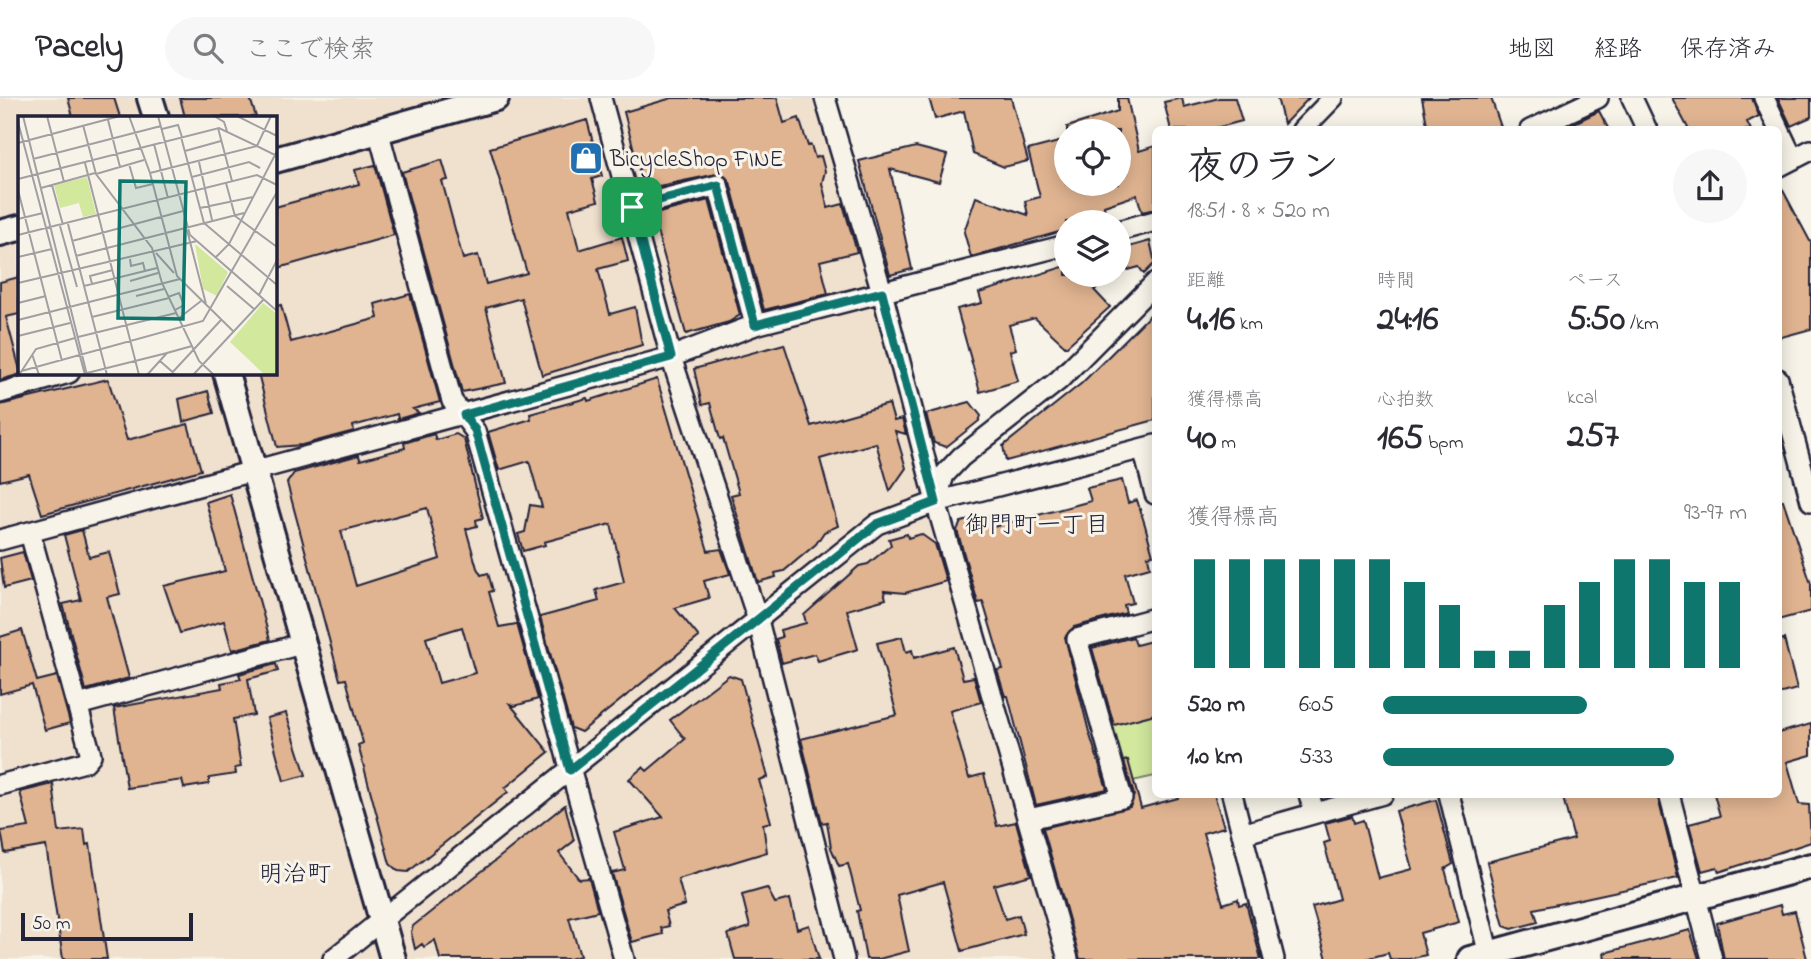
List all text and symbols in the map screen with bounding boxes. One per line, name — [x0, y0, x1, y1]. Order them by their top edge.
search box — [165, 17, 655, 80]
text: Pacely — [35, 24, 123, 72]
icon: search — [189, 29, 227, 67]
text: ここで検索 — [245, 32, 375, 70]
text: 地図 — [1508, 33, 1556, 68]
text: 経路 — [1594, 33, 1642, 68]
text: 保存済み — [1680, 33, 1776, 68]
inset map — [18, 116, 276, 374]
map controls — [1054, 119, 1131, 287]
button: locate — [1054, 119, 1131, 196]
shop icon: BicycleShop FINE — [567, 139, 605, 177]
text: 夜のラン — [1187, 141, 1339, 197]
place label: BicycleShop FINE — [609, 144, 783, 179]
button: share — [1673, 149, 1747, 223]
pin — [602, 177, 662, 237]
icon: arrive — [613, 188, 651, 226]
text: 18:51 · 8 × 520 m — [1187, 195, 1330, 228]
button: layers — [1054, 210, 1131, 287]
text: 距離 — [1187, 268, 1225, 295]
text: 時間 — [1377, 268, 1415, 295]
text: ペース — [1567, 268, 1623, 295]
text: 4.16 — [1187, 295, 1235, 346]
text: 24:16 — [1377, 295, 1438, 346]
text: 5:50 — [1567, 295, 1625, 346]
text: km — [1235, 311, 1263, 338]
text: /km — [1625, 311, 1659, 338]
text: kcal — [1567, 385, 1597, 412]
text: 獲得標高 — [1187, 387, 1263, 414]
text: 心拍数 — [1377, 387, 1434, 414]
text: 257 — [1567, 412, 1619, 463]
text: 40 — [1187, 414, 1217, 465]
text: 165 — [1377, 414, 1424, 465]
text: m — [1217, 430, 1236, 457]
text: bpm — [1424, 430, 1463, 457]
text: 93–97 m — [1684, 497, 1747, 530]
text: 獲得標高 — [1187, 502, 1279, 535]
district label: 御門町一丁目 — [965, 509, 1109, 544]
text: 520 m — [1187, 689, 1245, 722]
text: 6:05 — [1299, 689, 1334, 722]
text: 1.0 km — [1187, 741, 1243, 774]
text: 5:33 — [1299, 741, 1333, 774]
district label: 明治町 — [259, 858, 331, 893]
scale bar — [21, 910, 192, 942]
text: 50 m — [32, 911, 71, 938]

